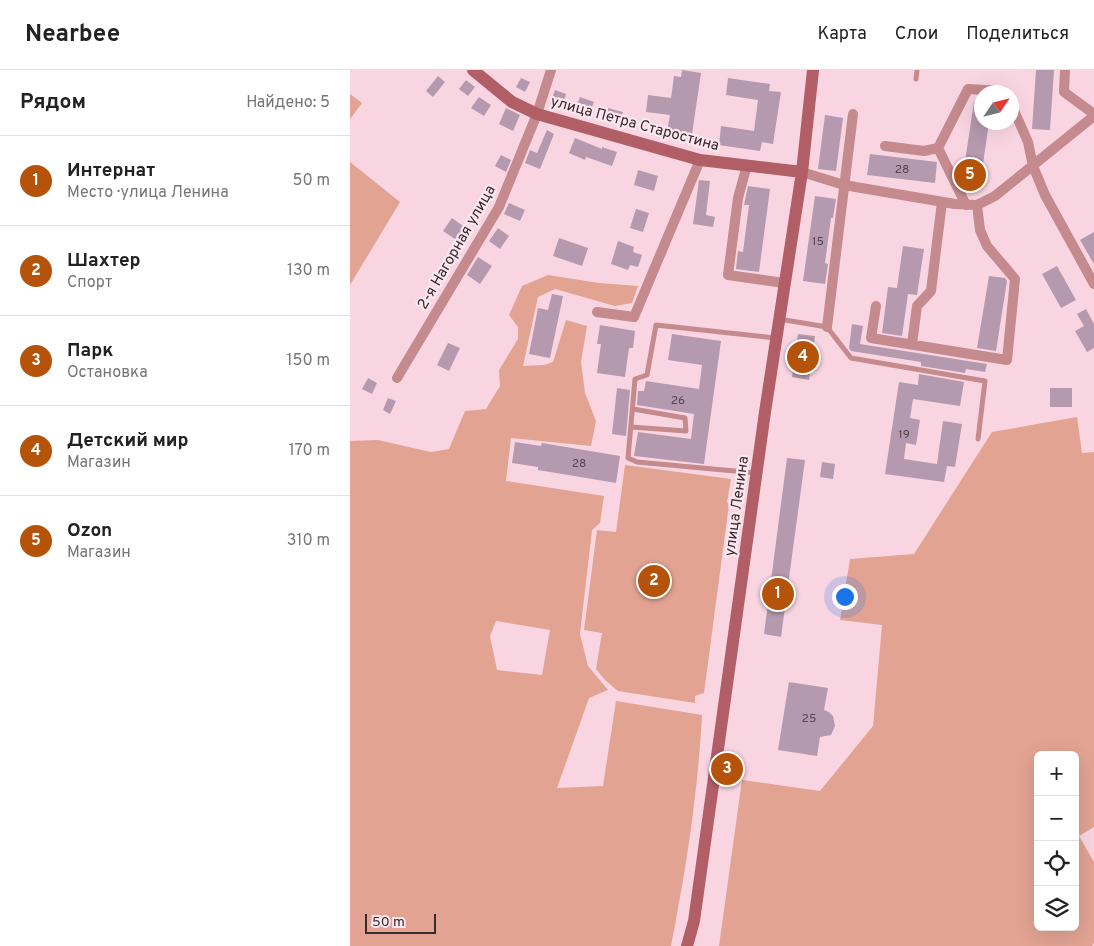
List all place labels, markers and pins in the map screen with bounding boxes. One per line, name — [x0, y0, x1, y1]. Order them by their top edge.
pin: 5 — [954, 156, 986, 194]
pin: 4 — [787, 338, 819, 376]
pin: 2 — [638, 562, 670, 600]
pin: 1 — [762, 575, 794, 613]
pin: 3 — [711, 750, 743, 788]

